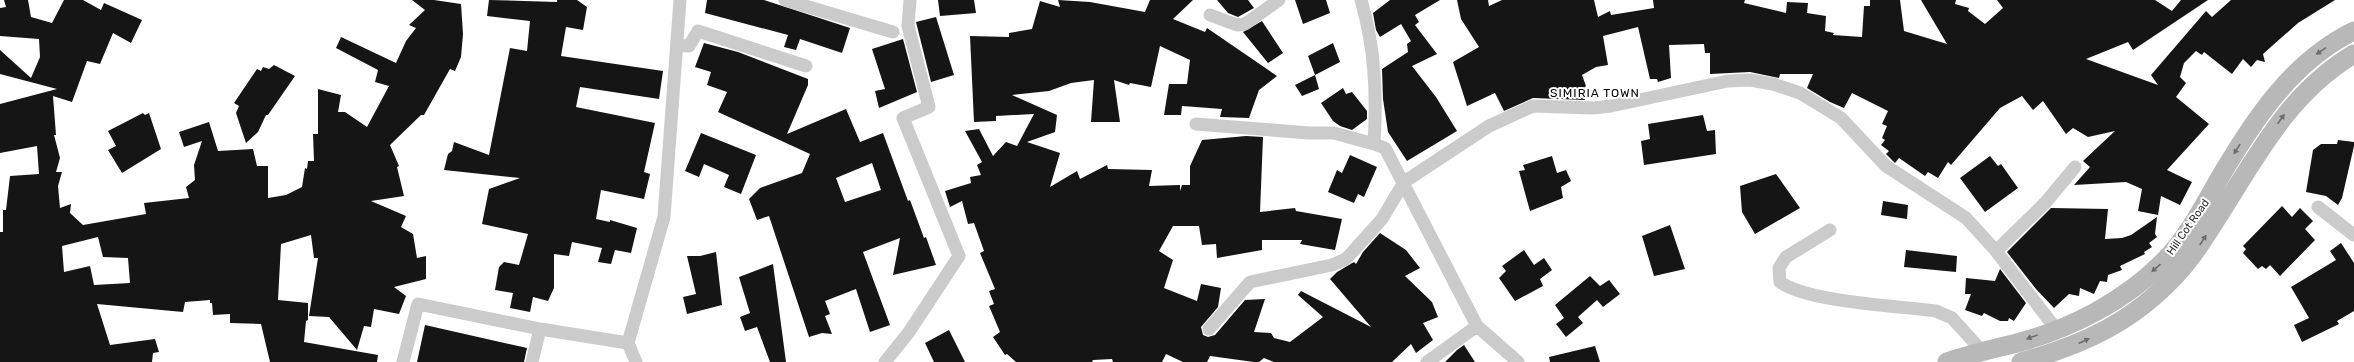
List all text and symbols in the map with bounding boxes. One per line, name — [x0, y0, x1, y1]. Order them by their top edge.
one-way arrow — [2315, 48, 2327, 55]
district label: SIMIRIA TOWN — [1550, 86, 1640, 100]
one-way arrow — [2277, 114, 2285, 125]
one-way arrow — [2233, 144, 2241, 155]
street label: Hill Cot Road — [2164, 197, 2212, 257]
one-way arrow — [2199, 235, 2207, 246]
one-way arrow — [2151, 263, 2162, 272]
one-way arrow — [2025, 335, 2037, 341]
one-way arrow — [2079, 338, 2090, 344]

